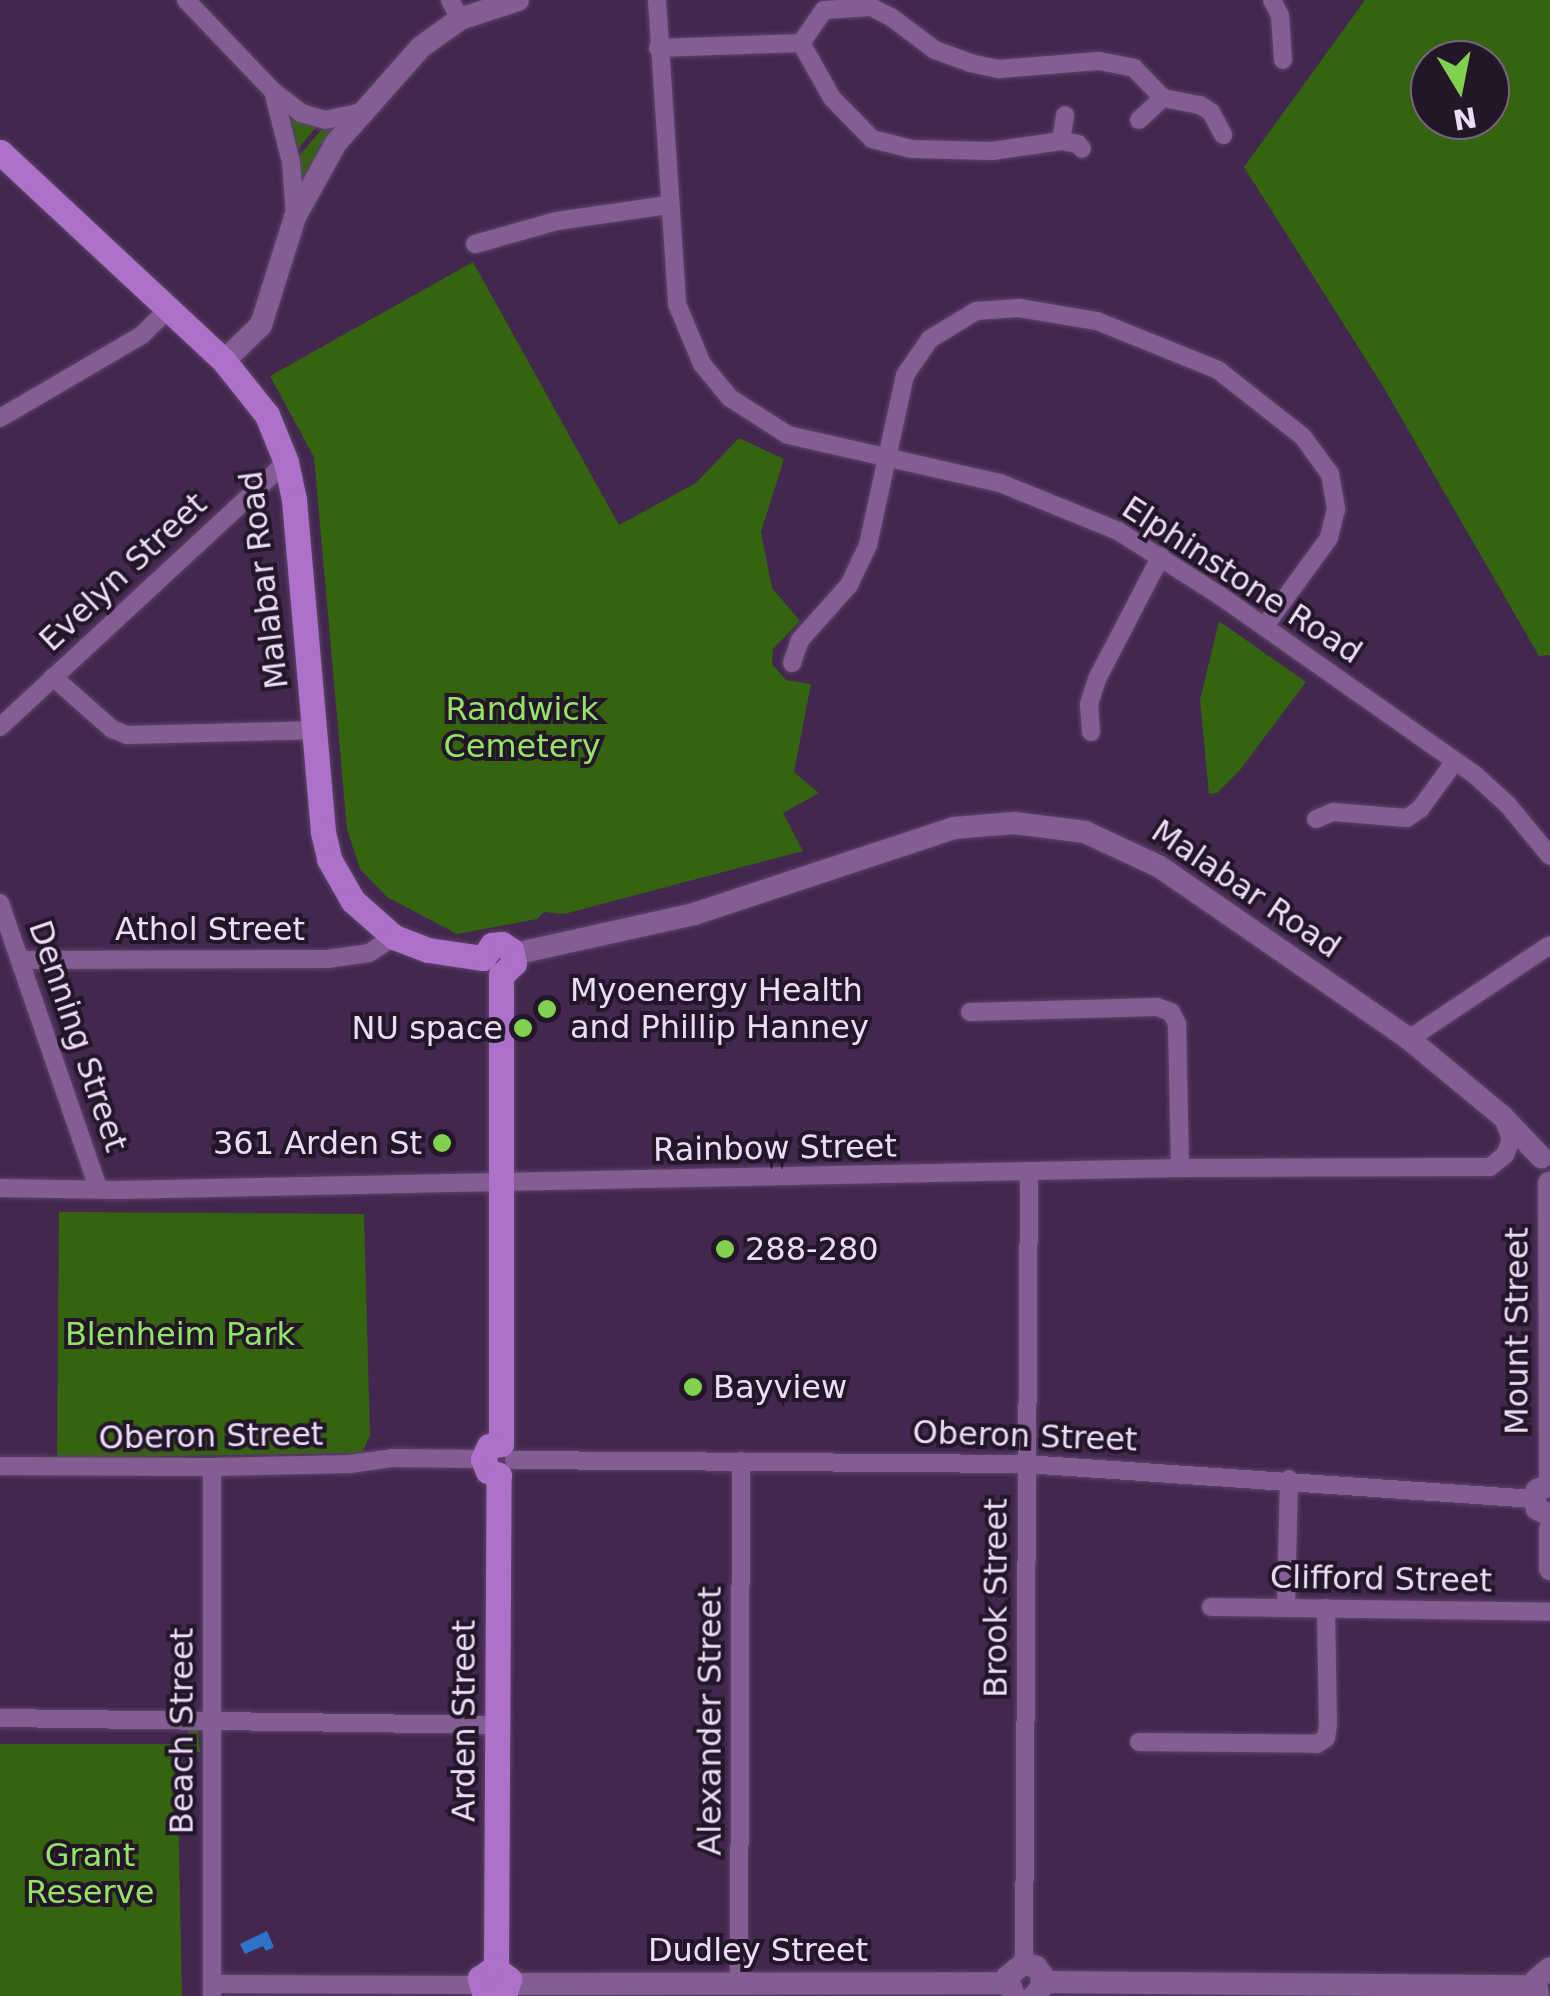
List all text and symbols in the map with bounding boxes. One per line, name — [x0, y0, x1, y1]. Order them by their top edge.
north arrow — [1410, 40, 1510, 140]
text: N — [1451, 100, 1479, 136]
street label: Malabar Road — [232, 469, 296, 691]
street label: Evelyn Street — [32, 485, 214, 659]
street label: Elphinstone Road — [1115, 488, 1369, 672]
park label: Randwick Cemetery — [443, 691, 601, 766]
street label: Malabar Road — [1144, 812, 1348, 966]
street label: Athol Street — [115, 910, 305, 948]
street label: Denning Street — [20, 915, 136, 1157]
place label: Myoenergy Health and Phillip Hanney — [570, 972, 869, 1047]
marker: Myoenergy Health and Phillip Hanney — [534, 996, 560, 1022]
place label: NU space — [352, 1009, 503, 1047]
marker: NU space — [512, 1017, 534, 1039]
place label: 361 Arden St — [213, 1124, 422, 1162]
street label: Rainbow Street — [653, 1127, 897, 1169]
marker: 361 Arden St — [431, 1132, 453, 1154]
street label: Mount Street — [1498, 1227, 1536, 1435]
place label: 288-280 — [745, 1230, 879, 1268]
marker: 288-280 — [714, 1238, 736, 1260]
park label: Blenheim Park — [65, 1315, 295, 1353]
place label: Bayview — [713, 1368, 847, 1406]
marker: Bayview — [682, 1376, 704, 1398]
street label: Oberon Street — [912, 1413, 1138, 1459]
street label: Oberon Street — [98, 1415, 324, 1457]
street label: Brook Street — [977, 1498, 1015, 1698]
street label: Clifford Street — [1270, 1558, 1492, 1600]
street label: Alexander Street — [691, 1586, 729, 1856]
street label: Arden Street — [445, 1620, 483, 1822]
street label: Beach Street — [163, 1628, 201, 1834]
park label: Grant Reserve — [26, 1837, 154, 1912]
street label: Dudley Street — [648, 1931, 868, 1969]

